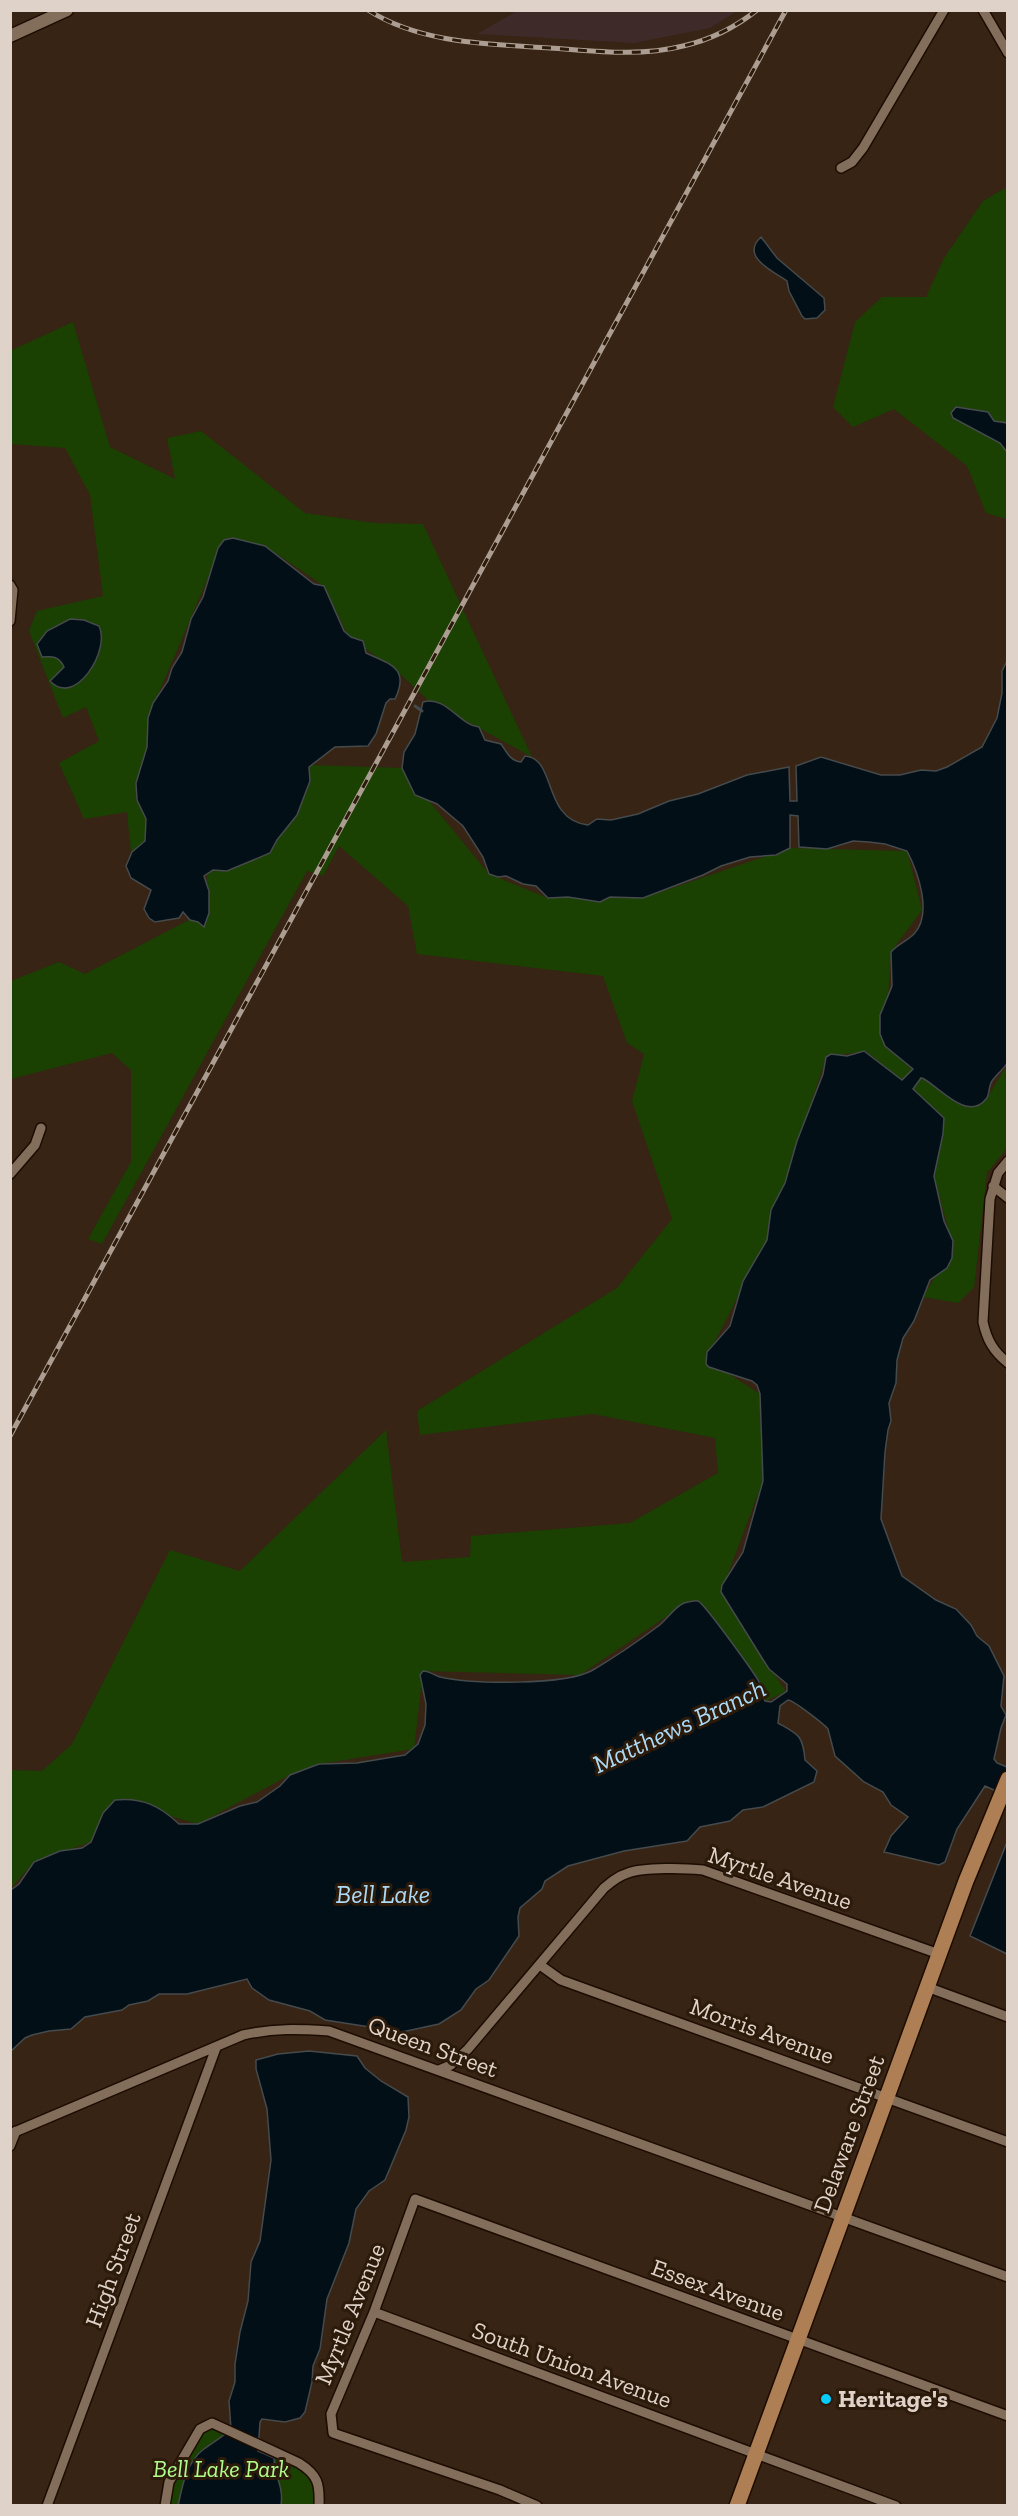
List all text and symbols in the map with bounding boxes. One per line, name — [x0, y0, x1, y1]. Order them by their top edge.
water label: Matthews Branch — [587, 1672, 771, 1780]
street label: Myrtle Avenue — [705, 1839, 856, 1916]
water label: Bell Lake — [336, 1878, 430, 1910]
street label: Morris Avenue — [686, 1991, 838, 2070]
street label: Queen Street — [364, 2010, 502, 2083]
street label: Delaware Street — [807, 2051, 891, 2217]
street label: High Street — [78, 2208, 147, 2331]
street label: Myrtle Avenue — [308, 2239, 391, 2389]
street label: Essex Avenue — [648, 2252, 789, 2327]
street label: South Union Avenue — [469, 2315, 676, 2414]
place label: Heritage's — [838, 2384, 948, 2413]
marker: Heritage's — [819, 2392, 833, 2406]
park label: Bell Lake Park — [153, 2454, 290, 2483]

